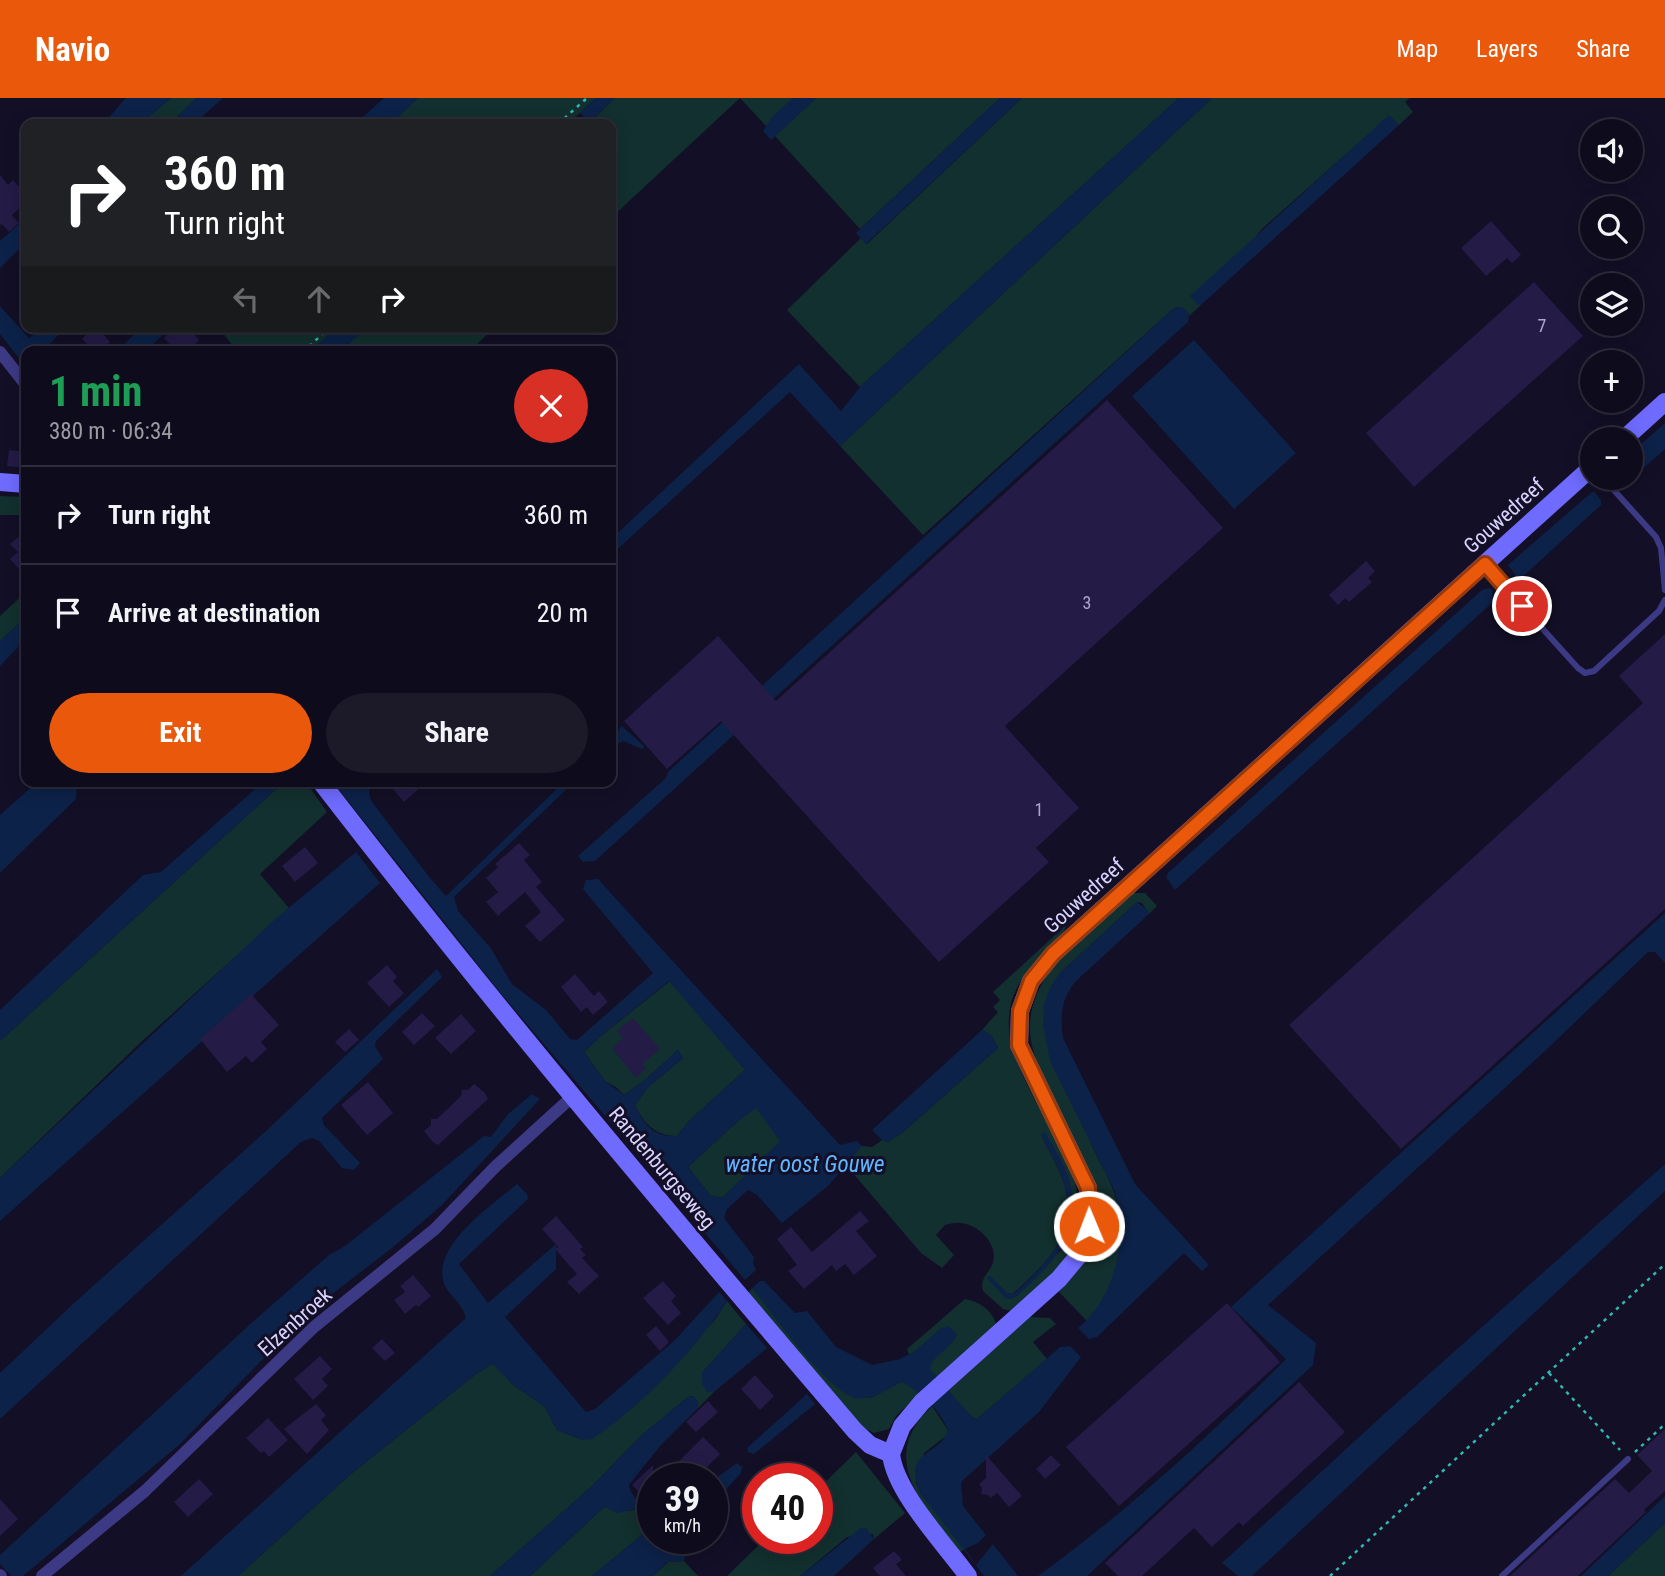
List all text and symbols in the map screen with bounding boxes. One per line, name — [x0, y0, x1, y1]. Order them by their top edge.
text: Navio — [35, 30, 110, 69]
text: Map — [1397, 35, 1438, 63]
text: Layers — [1476, 35, 1538, 63]
text: Share — [1576, 35, 1630, 63]
map controls — [1580, 119, 1643, 490]
button: sound — [1580, 119, 1643, 182]
text: 360 m — [164, 145, 286, 202]
icon: right — [49, 147, 140, 238]
button: search — [1580, 196, 1643, 259]
text: Turn right — [164, 204, 285, 242]
button: layers — [1580, 273, 1643, 336]
icon: left — [227, 280, 265, 318]
icon: ahead — [300, 280, 338, 318]
icon: right — [373, 280, 411, 318]
house number: 7 — [1538, 315, 1547, 336]
button: + — [1580, 350, 1643, 413]
text: 1 min — [49, 367, 142, 416]
button: close — [514, 369, 588, 443]
text: 380 m · 06:34 — [49, 418, 173, 445]
button: − — [1580, 427, 1643, 490]
street label: Gouwedreef — [1459, 474, 1549, 558]
icon: right — [49, 496, 87, 534]
text: Turn right — [108, 500, 210, 530]
text: 360 m — [524, 500, 588, 530]
pin — [1492, 576, 1552, 636]
icon: arrive — [1503, 587, 1541, 625]
house number: 3 — [1083, 592, 1091, 613]
icon: arrive — [49, 594, 87, 632]
text: Arrive at destination — [108, 598, 320, 628]
text: 20 m — [537, 598, 588, 628]
button: Exit — [49, 693, 312, 773]
button: Share — [326, 693, 588, 773]
house number: 1 — [1035, 799, 1043, 820]
street label: Gouwedreef — [1039, 854, 1129, 938]
street label: Randenburgseweg — [604, 1102, 720, 1234]
water label: water oost Gouwe — [726, 1151, 884, 1178]
position arrow — [1052, 1189, 1126, 1263]
street label: Elzenbroek — [253, 1282, 337, 1361]
speed limit sign: 40 — [742, 1463, 833, 1554]
text: 39 — [665, 1479, 700, 1520]
text: km/h — [664, 1515, 701, 1536]

